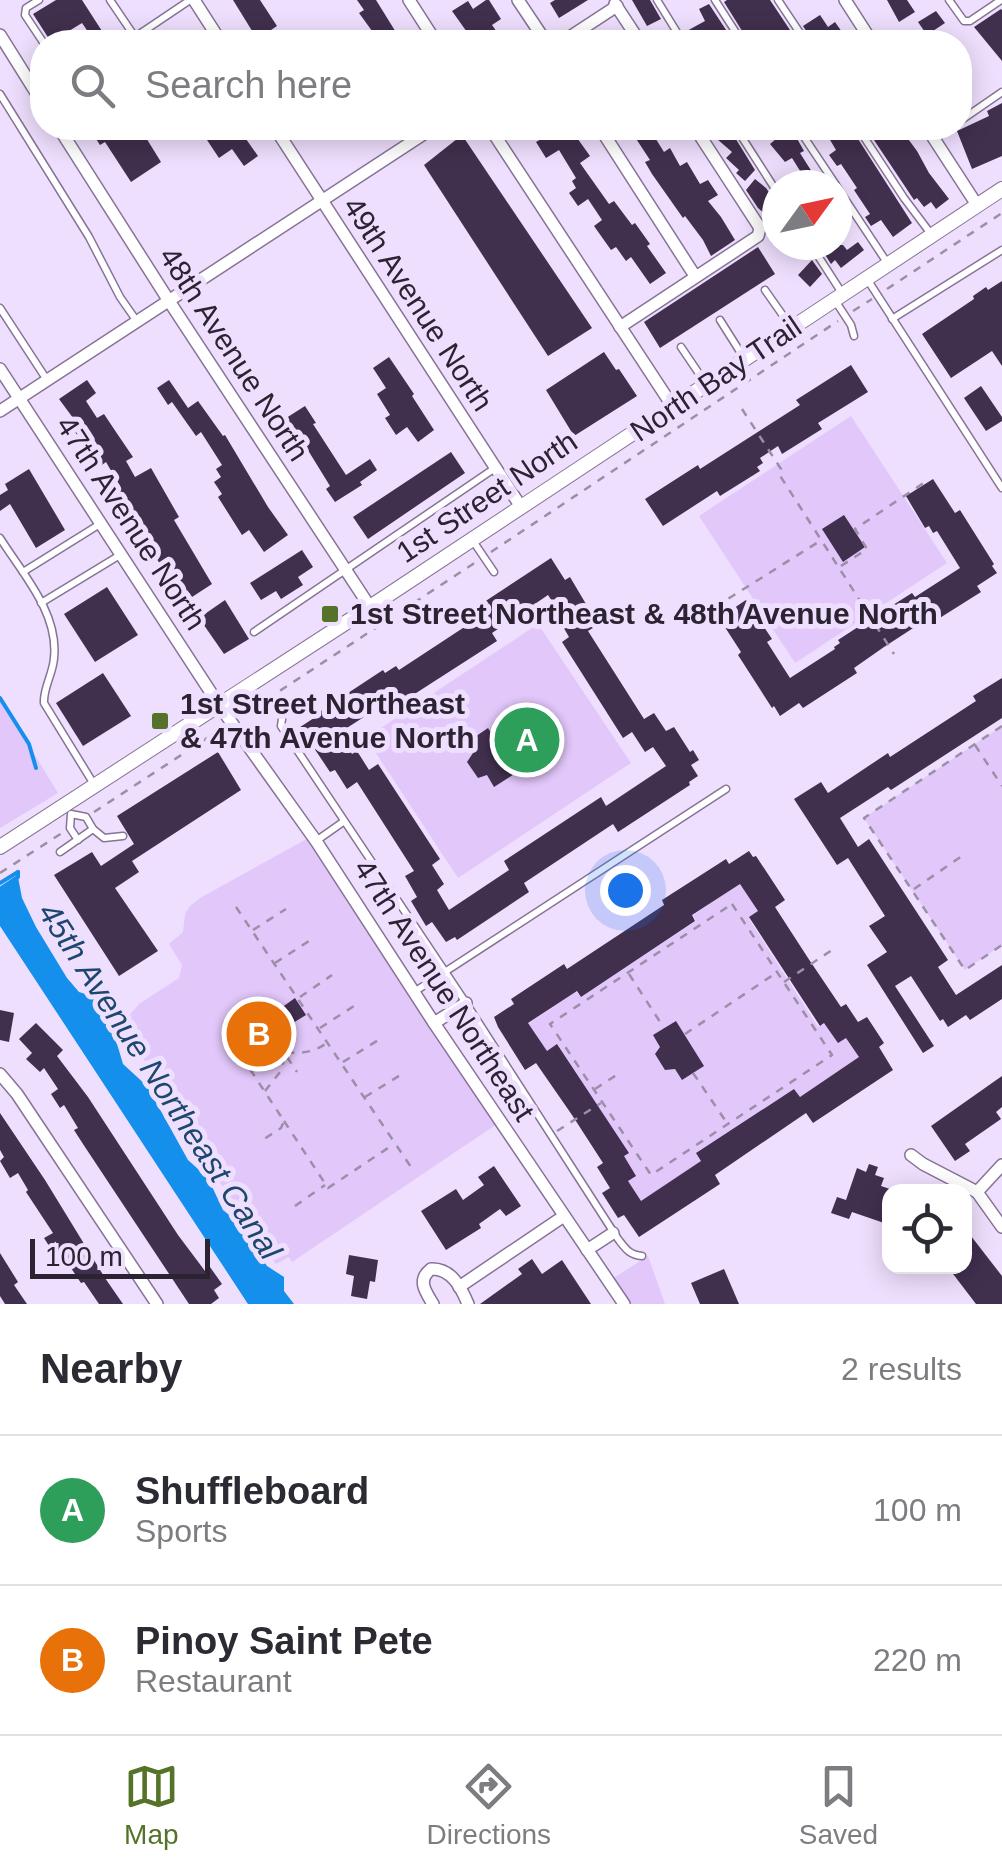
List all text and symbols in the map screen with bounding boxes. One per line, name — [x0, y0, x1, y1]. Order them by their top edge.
search box — [30, 30, 972, 140]
icon: search — [65, 58, 120, 113]
text: Search here — [145, 64, 352, 106]
north arrow — [762, 170, 852, 260]
street label: 49th Avenue North — [337, 191, 500, 417]
street label: 48th Avenue North — [153, 241, 316, 467]
street label: North Bay Trail — [624, 309, 807, 448]
street label: 47th Avenue North — [50, 410, 213, 636]
street label: 1st Street North — [390, 424, 583, 569]
place label: 1st Street Northeast & 48th Avenue North — [350, 597, 938, 630]
marker: 1st Street Northeast & 48th Avenue North — [319, 603, 341, 625]
place label: 1st Street Northeast & 47th Avenue North — [180, 687, 474, 754]
pin: A — [494, 702, 560, 778]
marker: 1st Street Northeast & 47th Avenue North — [149, 710, 171, 732]
street label: 47th Avenue Northeast — [348, 853, 542, 1127]
your location — [600, 865, 651, 916]
water label: 45th Avenue Northeast Canal — [31, 896, 289, 1267]
pin: B — [226, 996, 292, 1072]
map controls — [882, 1184, 972, 1274]
button: locate — [882, 1184, 972, 1274]
scale bar — [30, 1234, 210, 1278]
text: 100 m — [45, 1241, 123, 1272]
text: Nearby — [40, 1345, 182, 1392]
text: 2 results — [841, 1351, 962, 1387]
text: Shuffleboard — [135, 1470, 369, 1512]
text: A — [61, 1492, 84, 1528]
text: 100 m — [873, 1492, 962, 1528]
text: Sports — [135, 1513, 227, 1549]
text: Pinoy Saint Pete — [135, 1620, 433, 1662]
text: B — [61, 1642, 84, 1678]
text: 220 m — [873, 1642, 962, 1678]
text: Restaurant — [135, 1663, 292, 1699]
tab: Map — [124, 1759, 179, 1851]
tab: Directions — [427, 1759, 551, 1851]
tab: Saved — [799, 1759, 878, 1851]

